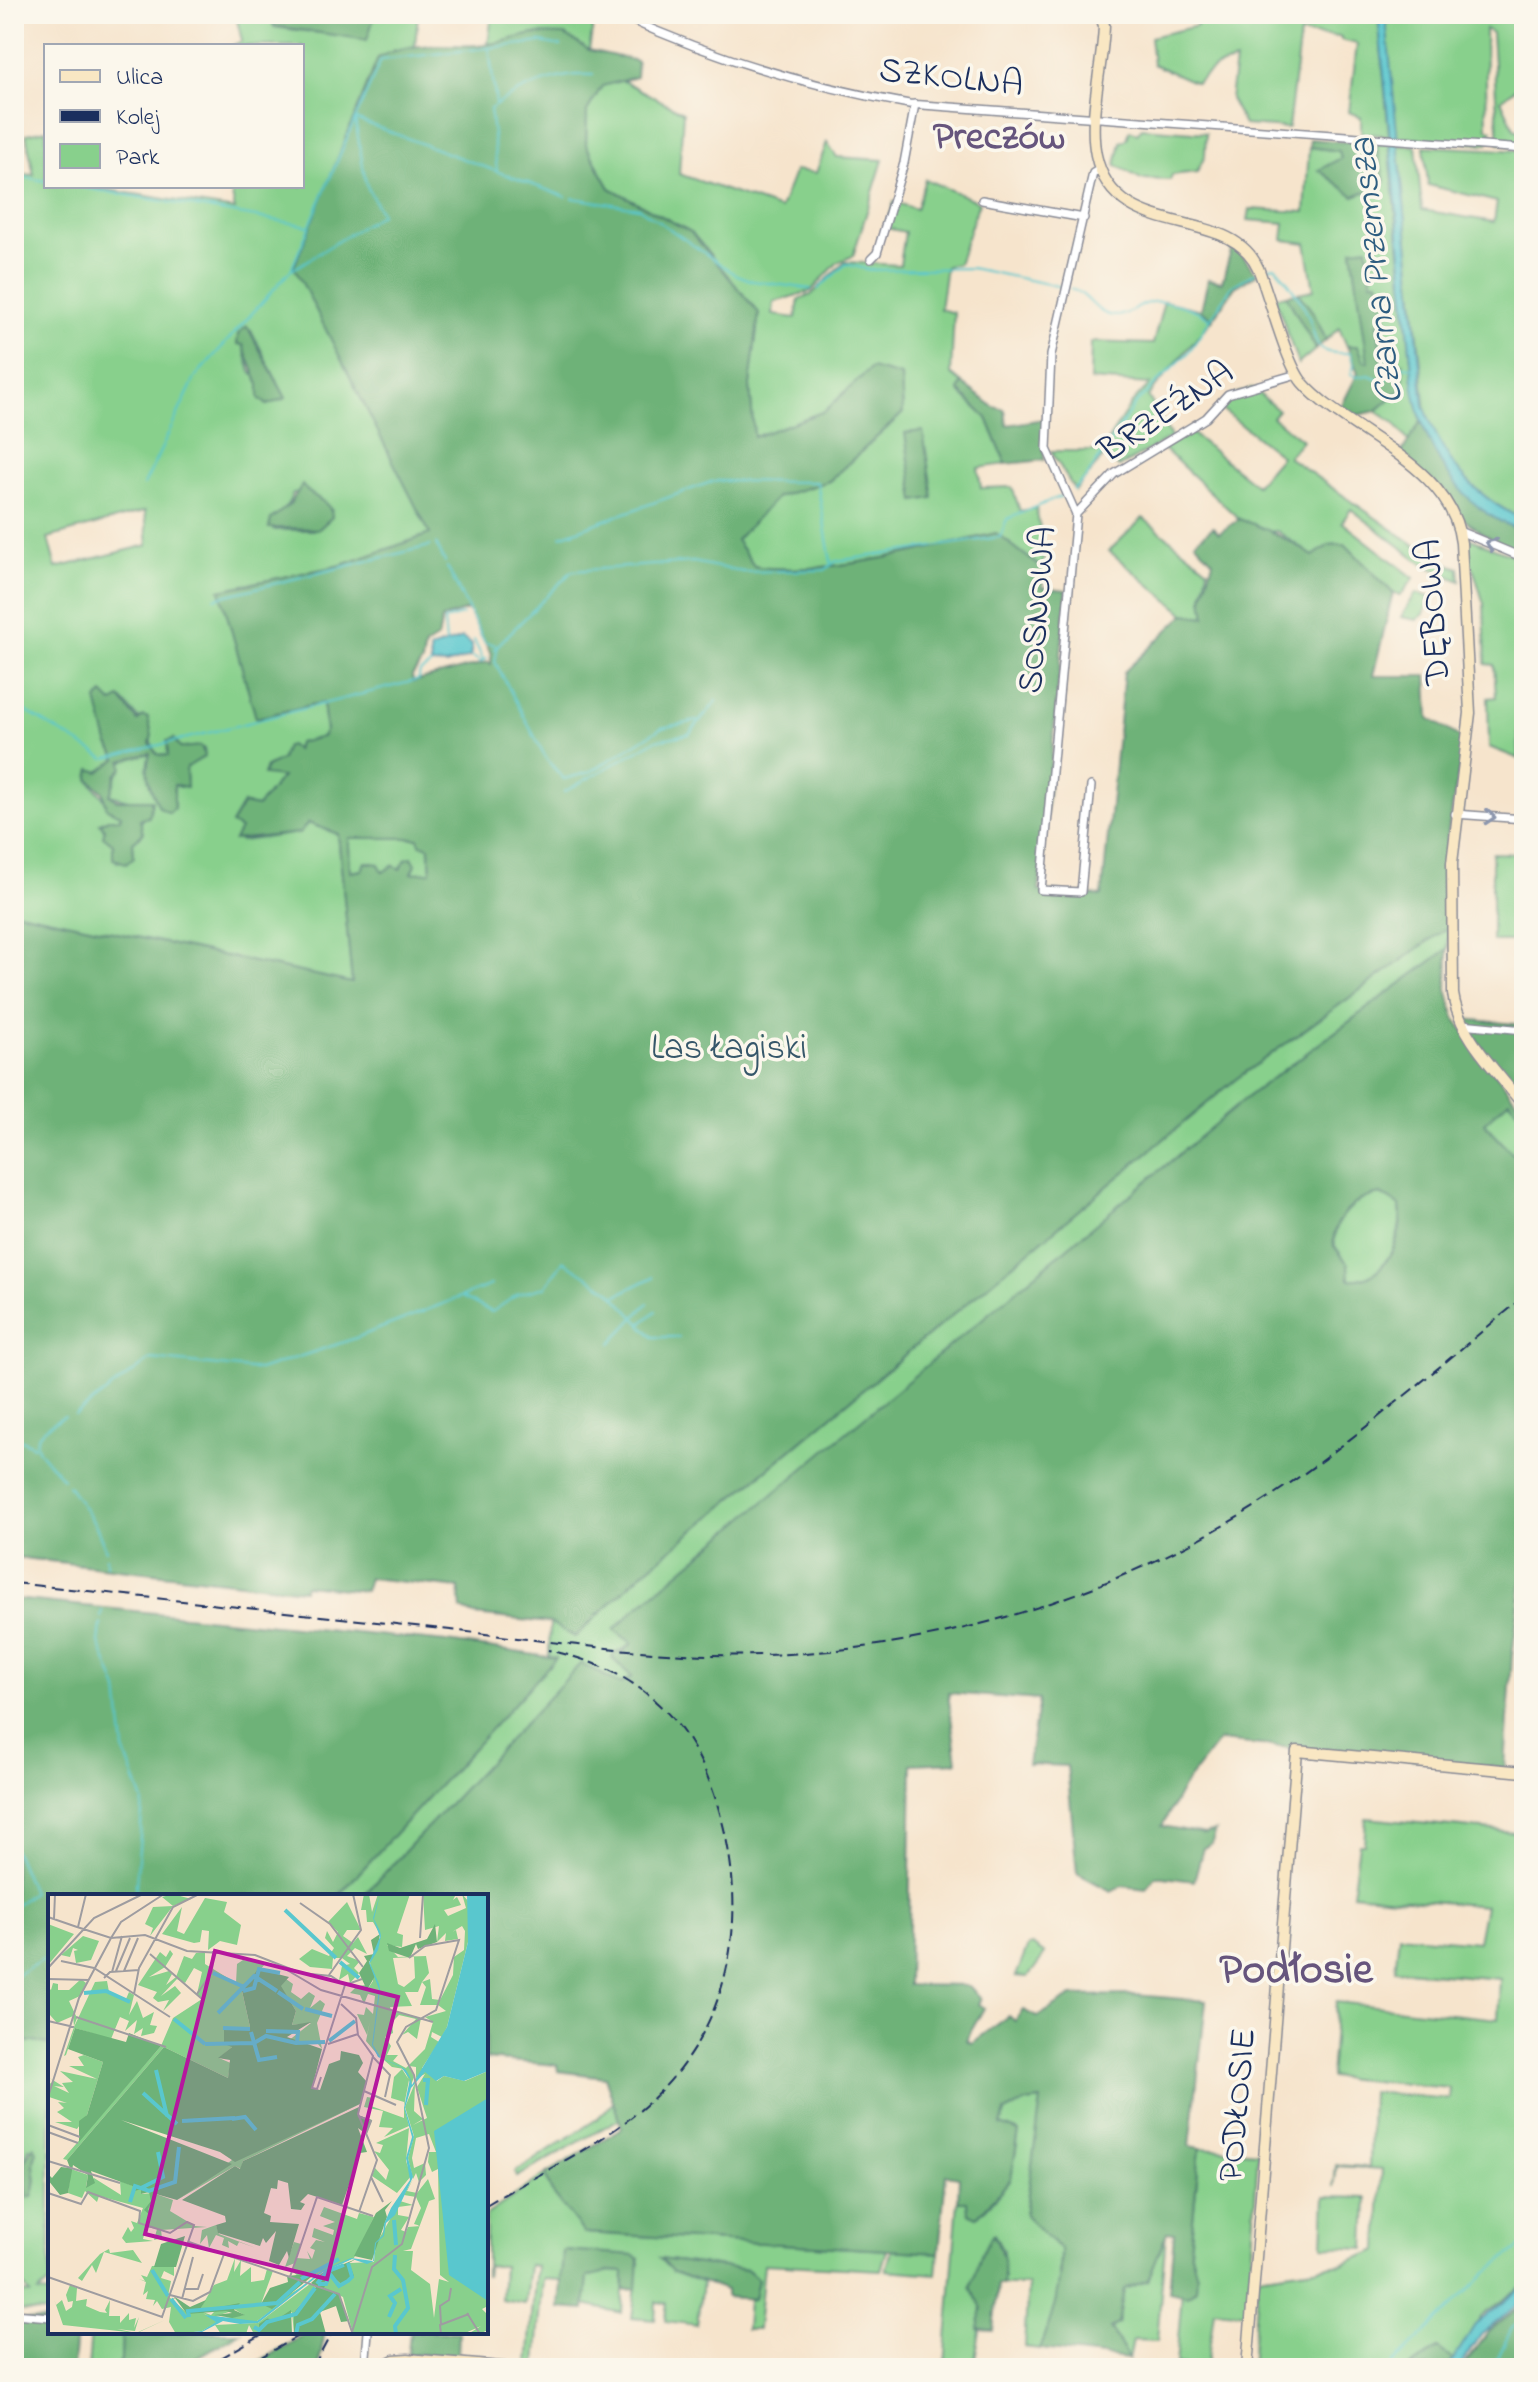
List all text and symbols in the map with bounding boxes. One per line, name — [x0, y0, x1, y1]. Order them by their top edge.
legend — [44, 44, 304, 188]
street label: SZKOLNA — [876, 45, 1026, 113]
text: Ulica — [116, 61, 163, 96]
text: Kolej — [116, 101, 160, 136]
district label: Preczów — [933, 109, 1065, 168]
water label: Czarna Przemsza — [1336, 135, 1420, 407]
text: Park — [116, 141, 160, 176]
street label: BRZEŹNA — [1088, 348, 1245, 478]
street label: SOSNOWA — [1005, 524, 1073, 696]
street label: DĘBOWA — [1403, 537, 1467, 688]
one-way arrow — [1485, 537, 1500, 553]
one-way arrow — [1484, 808, 1497, 825]
park label: Las Łagiski — [651, 1023, 807, 1076]
inset map — [48, 1894, 488, 2334]
district label: Podłosie — [1219, 1939, 1374, 2003]
street label: PODŁOSIE — [1206, 2026, 1272, 2184]

